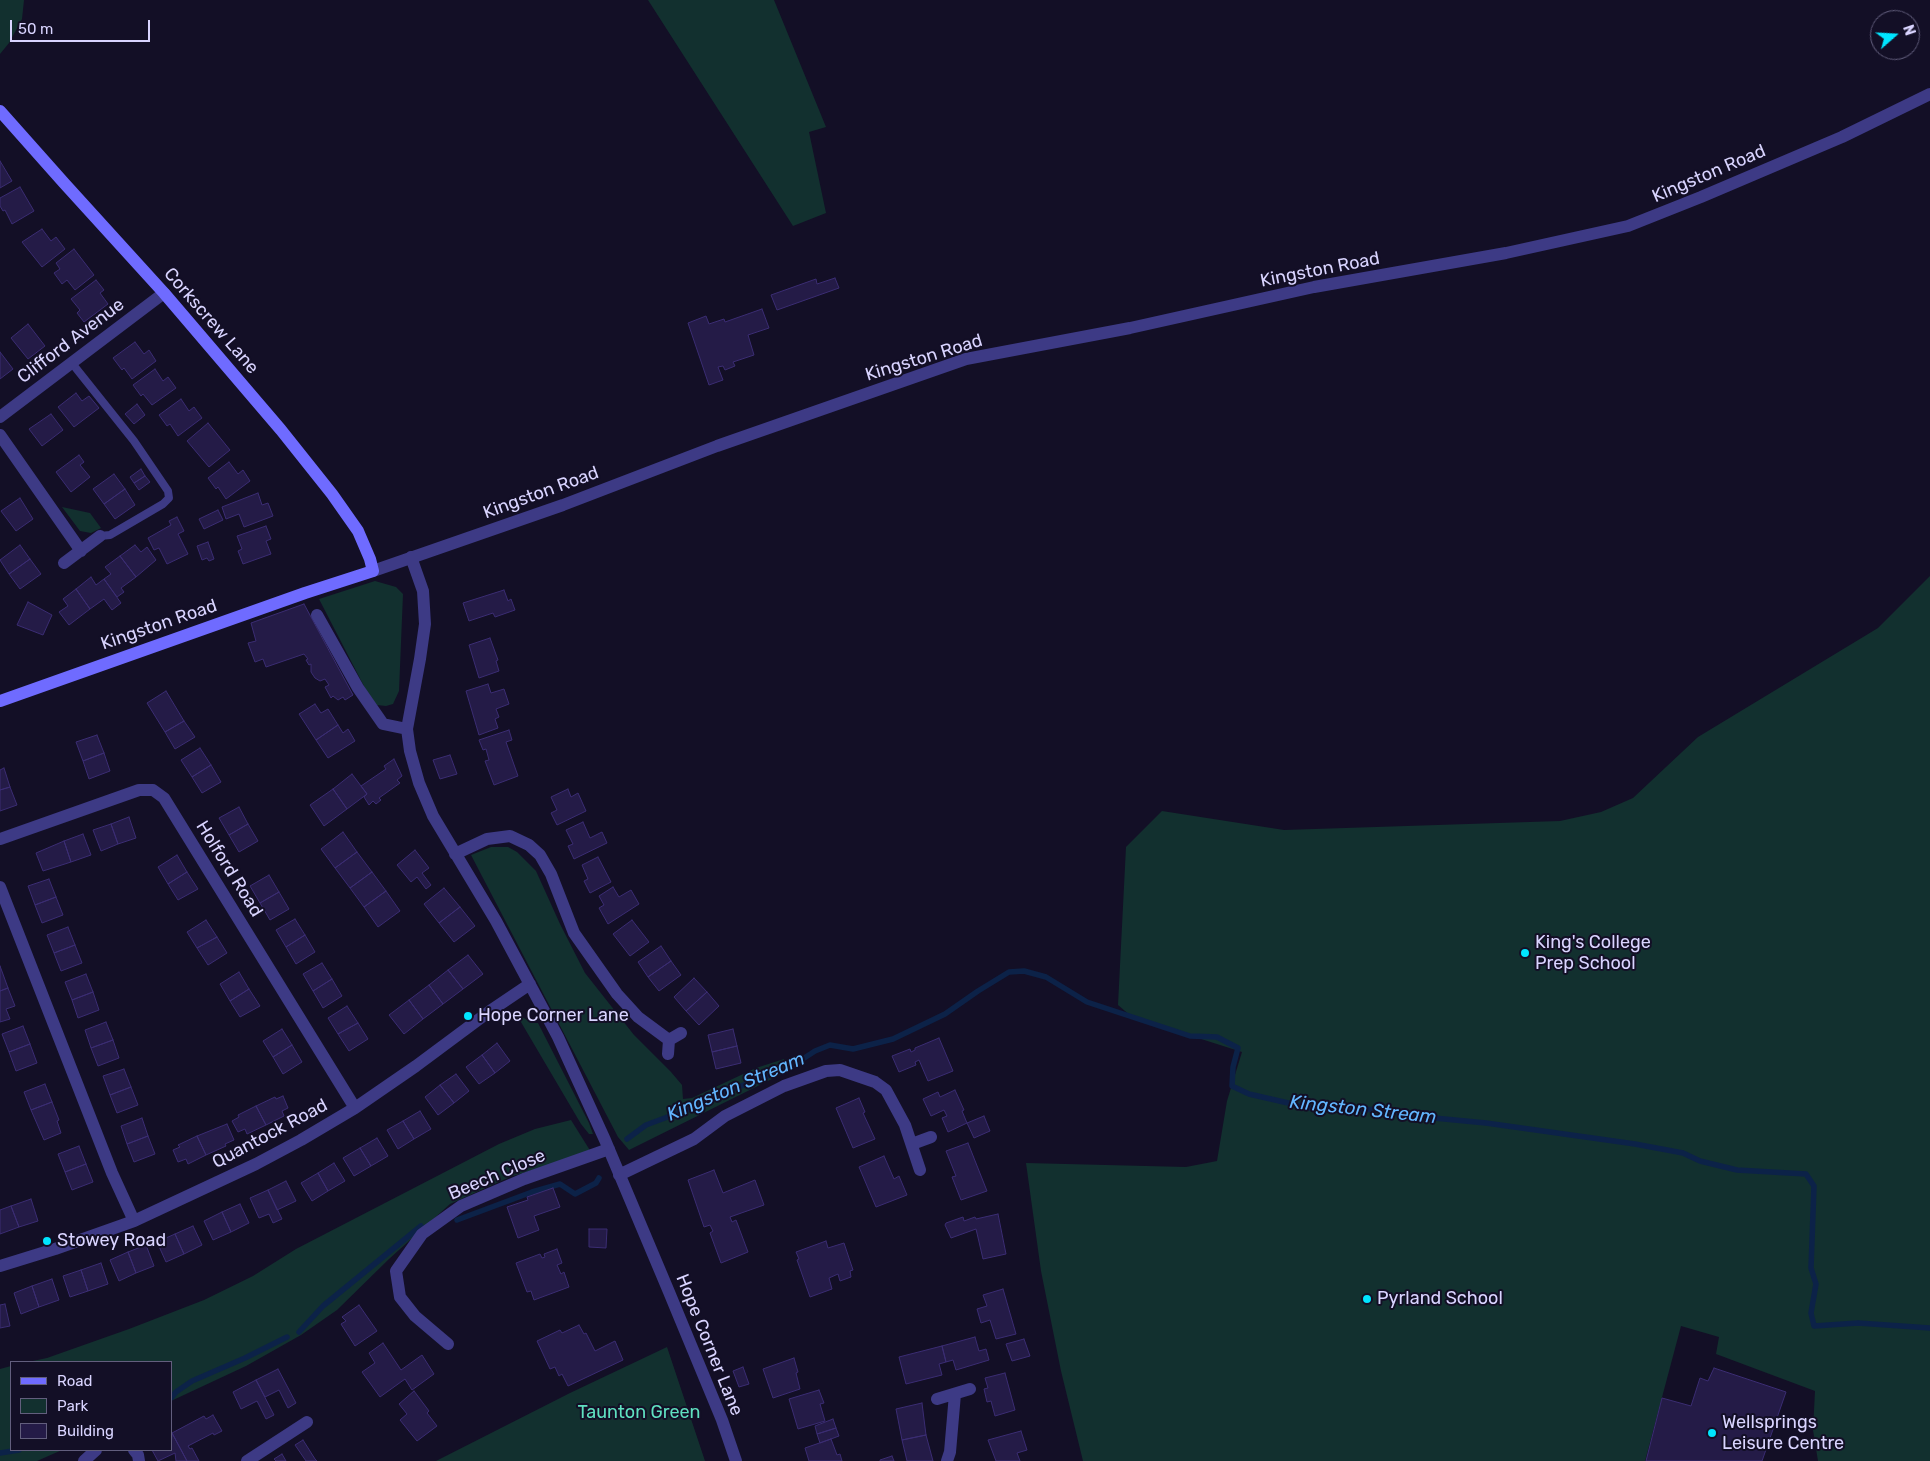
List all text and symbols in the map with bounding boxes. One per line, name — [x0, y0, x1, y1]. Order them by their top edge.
scale bar — [12, 10, 152, 42]
north arrow — [1870, 10, 1920, 60]
text: 50 m — [18, 20, 53, 38]
text: N — [1899, 23, 1918, 38]
street label: Kingston Road — [1649, 140, 1769, 208]
street label: Kingston Road — [1258, 248, 1382, 292]
street label: Corkscrew Lane — [159, 263, 263, 379]
street label: Clifford Avenue — [13, 294, 129, 388]
street label: Kingston Road — [863, 330, 985, 386]
street label: Kingston Road — [480, 462, 602, 524]
street label: Kingston Road — [98, 595, 220, 655]
street label: Holford Road — [191, 817, 267, 921]
place label: King's College Prep School — [1535, 932, 1651, 974]
marker: King's College Prep School — [1519, 947, 1531, 959]
place label: Hope Corner Lane — [478, 1005, 629, 1027]
marker: Hope Corner Lane — [462, 1010, 474, 1022]
water label: Kingston Stream — [664, 1048, 808, 1126]
water label: Kingston Stream — [1288, 1091, 1438, 1129]
street label: Quantock Road — [209, 1095, 331, 1173]
street label: Beech Close — [445, 1145, 549, 1205]
place label: Stowey Road — [57, 1230, 166, 1252]
marker: Stowey Road — [41, 1235, 53, 1247]
street label: Hope Corner Lane — [671, 1271, 747, 1419]
place label: Pyrland School — [1377, 1288, 1503, 1310]
marker: Pyrland School — [1361, 1293, 1373, 1305]
legend — [10, 1361, 172, 1451]
text: Road — [57, 1372, 93, 1390]
text: Park — [57, 1397, 88, 1415]
park label: Taunton Green — [578, 1402, 700, 1424]
place label: Wellsprings Leisure Centre — [1722, 1412, 1844, 1455]
text: Building — [57, 1422, 114, 1440]
marker: Wellsprings Leisure Centre — [1706, 1427, 1718, 1439]

